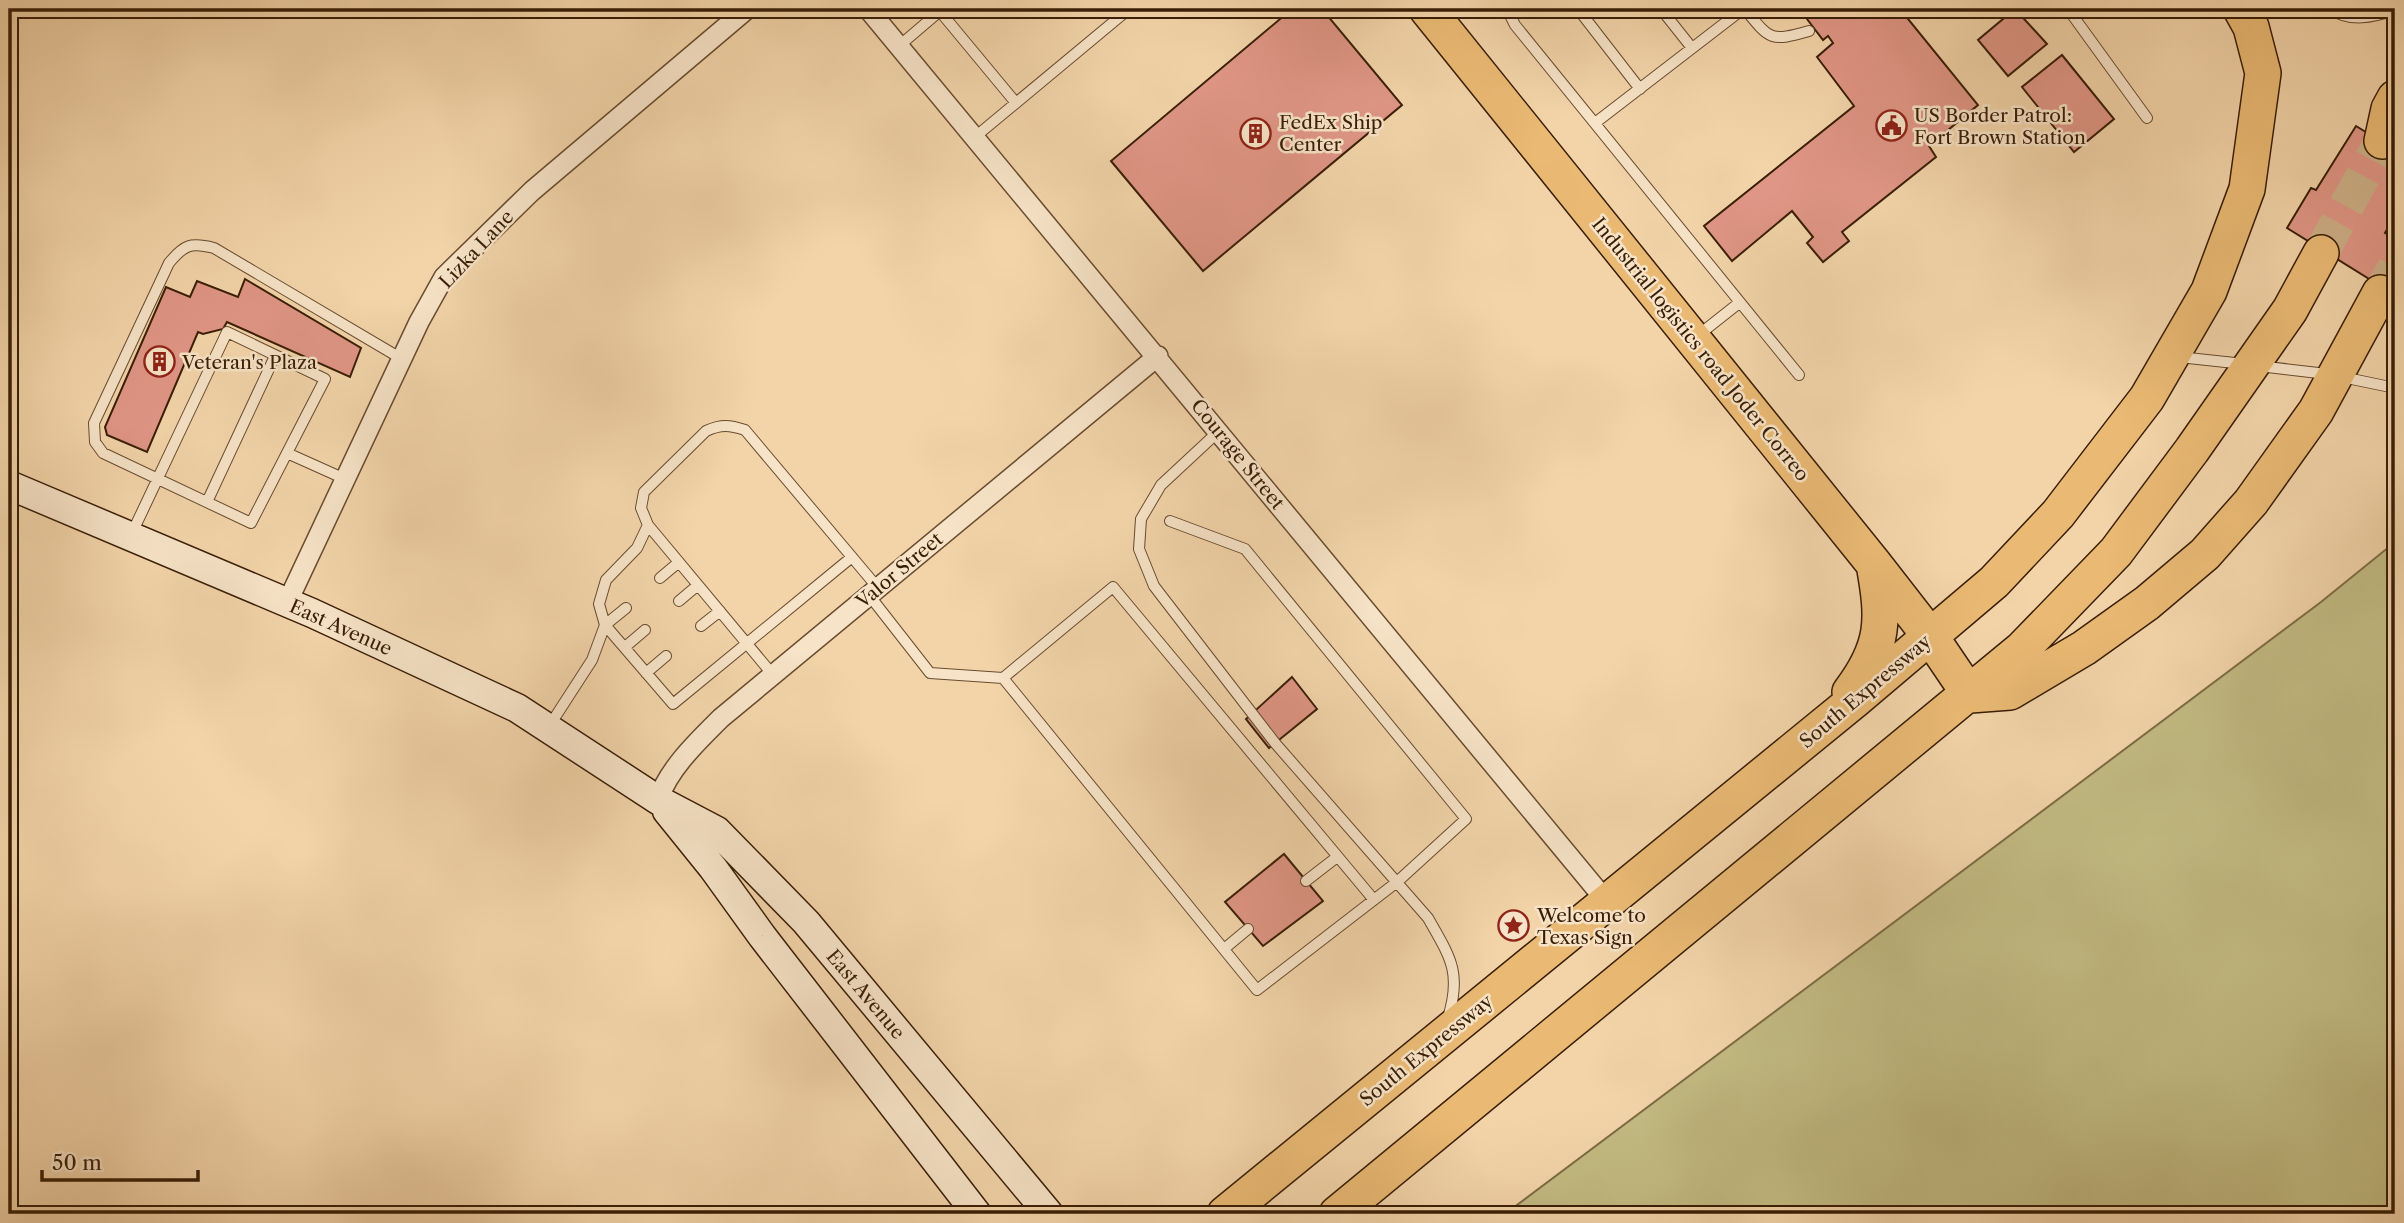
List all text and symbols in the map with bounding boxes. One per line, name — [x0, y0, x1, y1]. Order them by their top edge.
place label: US Border Patrol: Fort Brown Station — [1914, 104, 2086, 149]
public building icon: US Border Patrol: Fort Brown Station — [1874, 109, 1908, 143]
place label: FedEx Ship Center — [1279, 111, 1383, 156]
building icon: FedEx Ship Center — [1239, 116, 1273, 150]
street label: Lizka Lane — [434, 205, 518, 293]
street label: Industrial logistics road Joder Correo — [1587, 213, 1814, 486]
building icon: Veteran's Plaza — [142, 345, 176, 379]
place label: Veteran's Plaza — [181, 351, 317, 374]
street label: Courage Street — [1186, 394, 1289, 514]
street label: Valor Street — [851, 527, 947, 614]
street label: East Avenue — [286, 595, 396, 660]
street label: South Expressway — [1795, 629, 1936, 753]
place label: Welcome to Texas Sign — [1536, 904, 1646, 949]
place icon: Welcome to Texas Sign — [1497, 909, 1531, 943]
street label: East Avenue — [822, 945, 910, 1044]
street label: South Expressway — [1355, 989, 1498, 1111]
scale bar — [42, 1139, 198, 1183]
text: 50 m — [52, 1150, 102, 1175]

